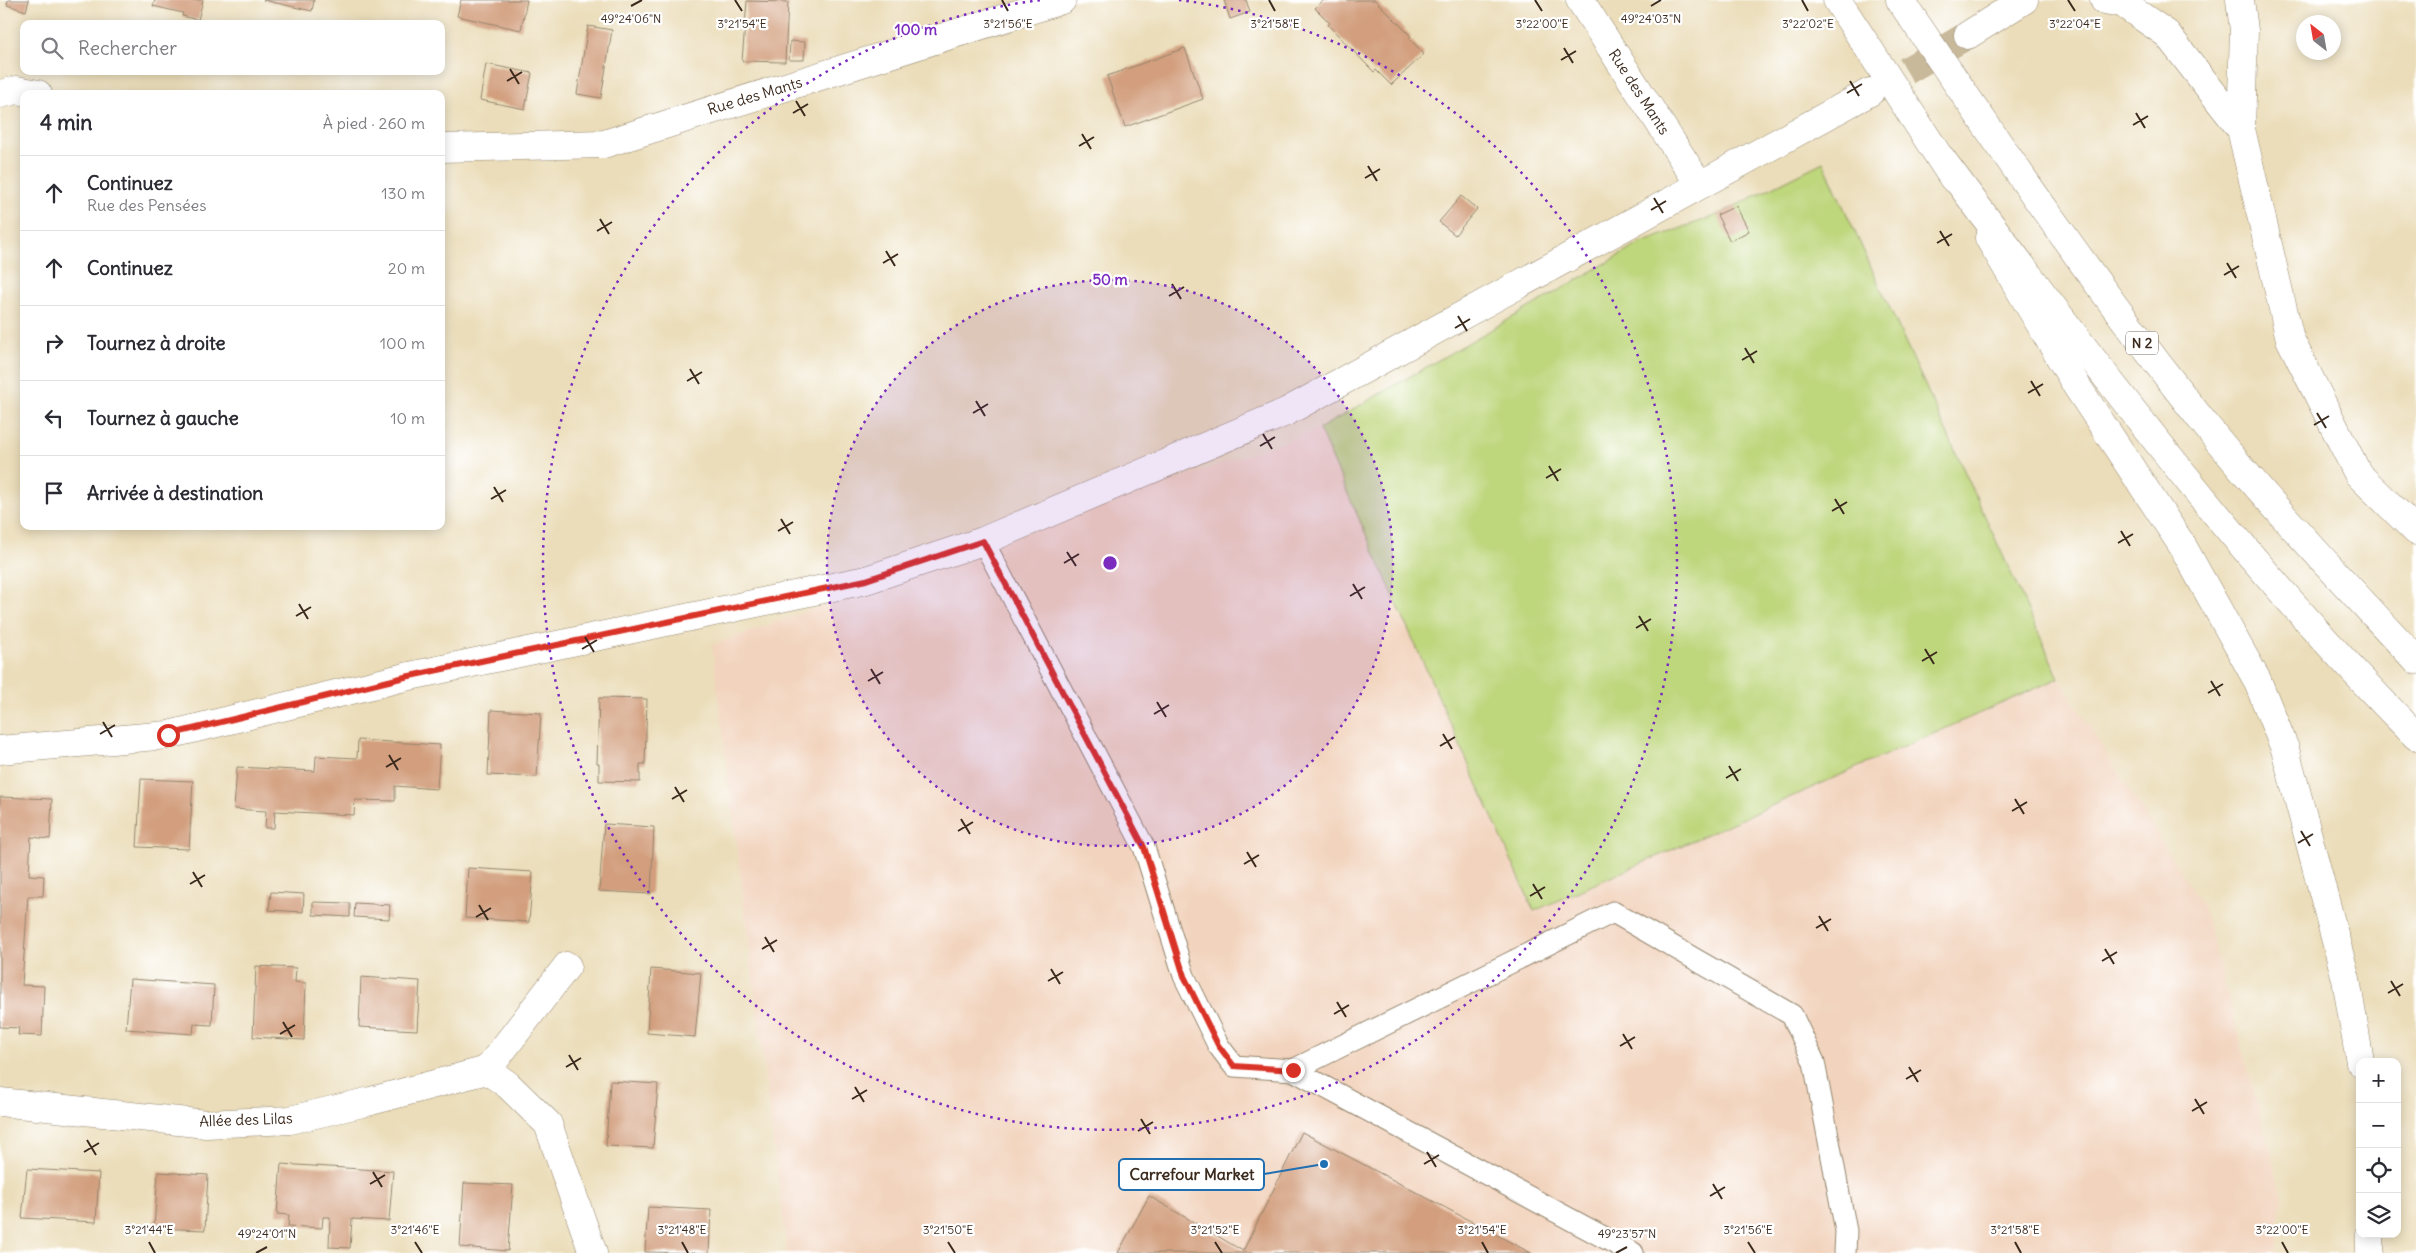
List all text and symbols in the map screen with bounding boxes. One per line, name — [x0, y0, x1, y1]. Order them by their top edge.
text: 49°24'06"N — [601, 11, 661, 26]
text: 49°24'03"N — [1621, 11, 1681, 26]
north arrow — [2296, 15, 2341, 60]
text: 3°21'54"E — [717, 16, 767, 31]
text: 3°21'56"E — [983, 16, 1033, 31]
text: 3°21'58"E — [1250, 16, 1300, 31]
text: 3°22'00"E — [1515, 16, 1569, 31]
text: 3°22'02"E — [1782, 16, 1834, 31]
text: 3°22'04"E — [2049, 16, 2101, 31]
search box — [20, 20, 445, 75]
text: 100 m — [895, 20, 937, 39]
icon: search — [38, 34, 66, 62]
text: Rechercher — [78, 36, 177, 60]
street label: Rue des Mants — [1605, 45, 1674, 138]
street label: Rue des Mants — [705, 72, 805, 119]
text: 4 min — [40, 109, 92, 136]
text: À pied · 260 m — [323, 113, 425, 133]
text: Continuez — [87, 171, 173, 195]
icon: ahead — [40, 179, 68, 207]
text: 130 m — [381, 183, 425, 203]
text: Rue des Pensées — [87, 195, 207, 215]
icon: ahead — [40, 254, 68, 282]
text: Continuez — [87, 256, 173, 280]
text: 20 m — [388, 258, 425, 278]
text: 50 m — [1092, 270, 1128, 289]
icon: right — [40, 329, 68, 357]
text: Tournez à droite — [87, 331, 226, 355]
road number: N 2 — [2126, 332, 2158, 354]
text: 100 m — [380, 333, 425, 353]
icon: left — [40, 404, 68, 432]
text: Tournez à gauche — [87, 406, 239, 430]
text: 10 m — [390, 408, 425, 428]
icon: arrive — [40, 479, 68, 507]
text: Arrivée à destination — [87, 481, 263, 505]
centre of rings — [1101, 554, 1119, 572]
route start — [157, 724, 180, 747]
map controls — [2356, 1058, 2401, 1238]
button: + — [2356, 1058, 2401, 1103]
route end — [1282, 1059, 1305, 1082]
button: − — [2356, 1103, 2401, 1148]
street label: Allée des Lilas — [199, 1108, 293, 1131]
button: locate — [2356, 1148, 2401, 1193]
callout: Carrefour Market — [1119, 1159, 1264, 1190]
text: Carrefour Market — [1129, 1164, 1255, 1184]
button: layers — [2356, 1193, 2401, 1238]
text: 3°21'44"E — [124, 1222, 174, 1237]
text: 3°21'46"E — [390, 1222, 440, 1237]
text: 3°21'48"E — [657, 1222, 707, 1237]
text: 3°21'50"E — [923, 1222, 973, 1237]
text: 3°21'52"E — [1190, 1222, 1240, 1237]
text: 3°21'54"E — [1457, 1222, 1507, 1237]
text: 3°21'56"E — [1723, 1222, 1773, 1237]
text: 3°21'58"E — [1990, 1222, 2040, 1237]
text: 3°22'00"E — [2255, 1222, 2309, 1237]
text: 49°24'01"N — [238, 1226, 296, 1241]
text: 49°23'57"N — [1598, 1226, 1656, 1241]

